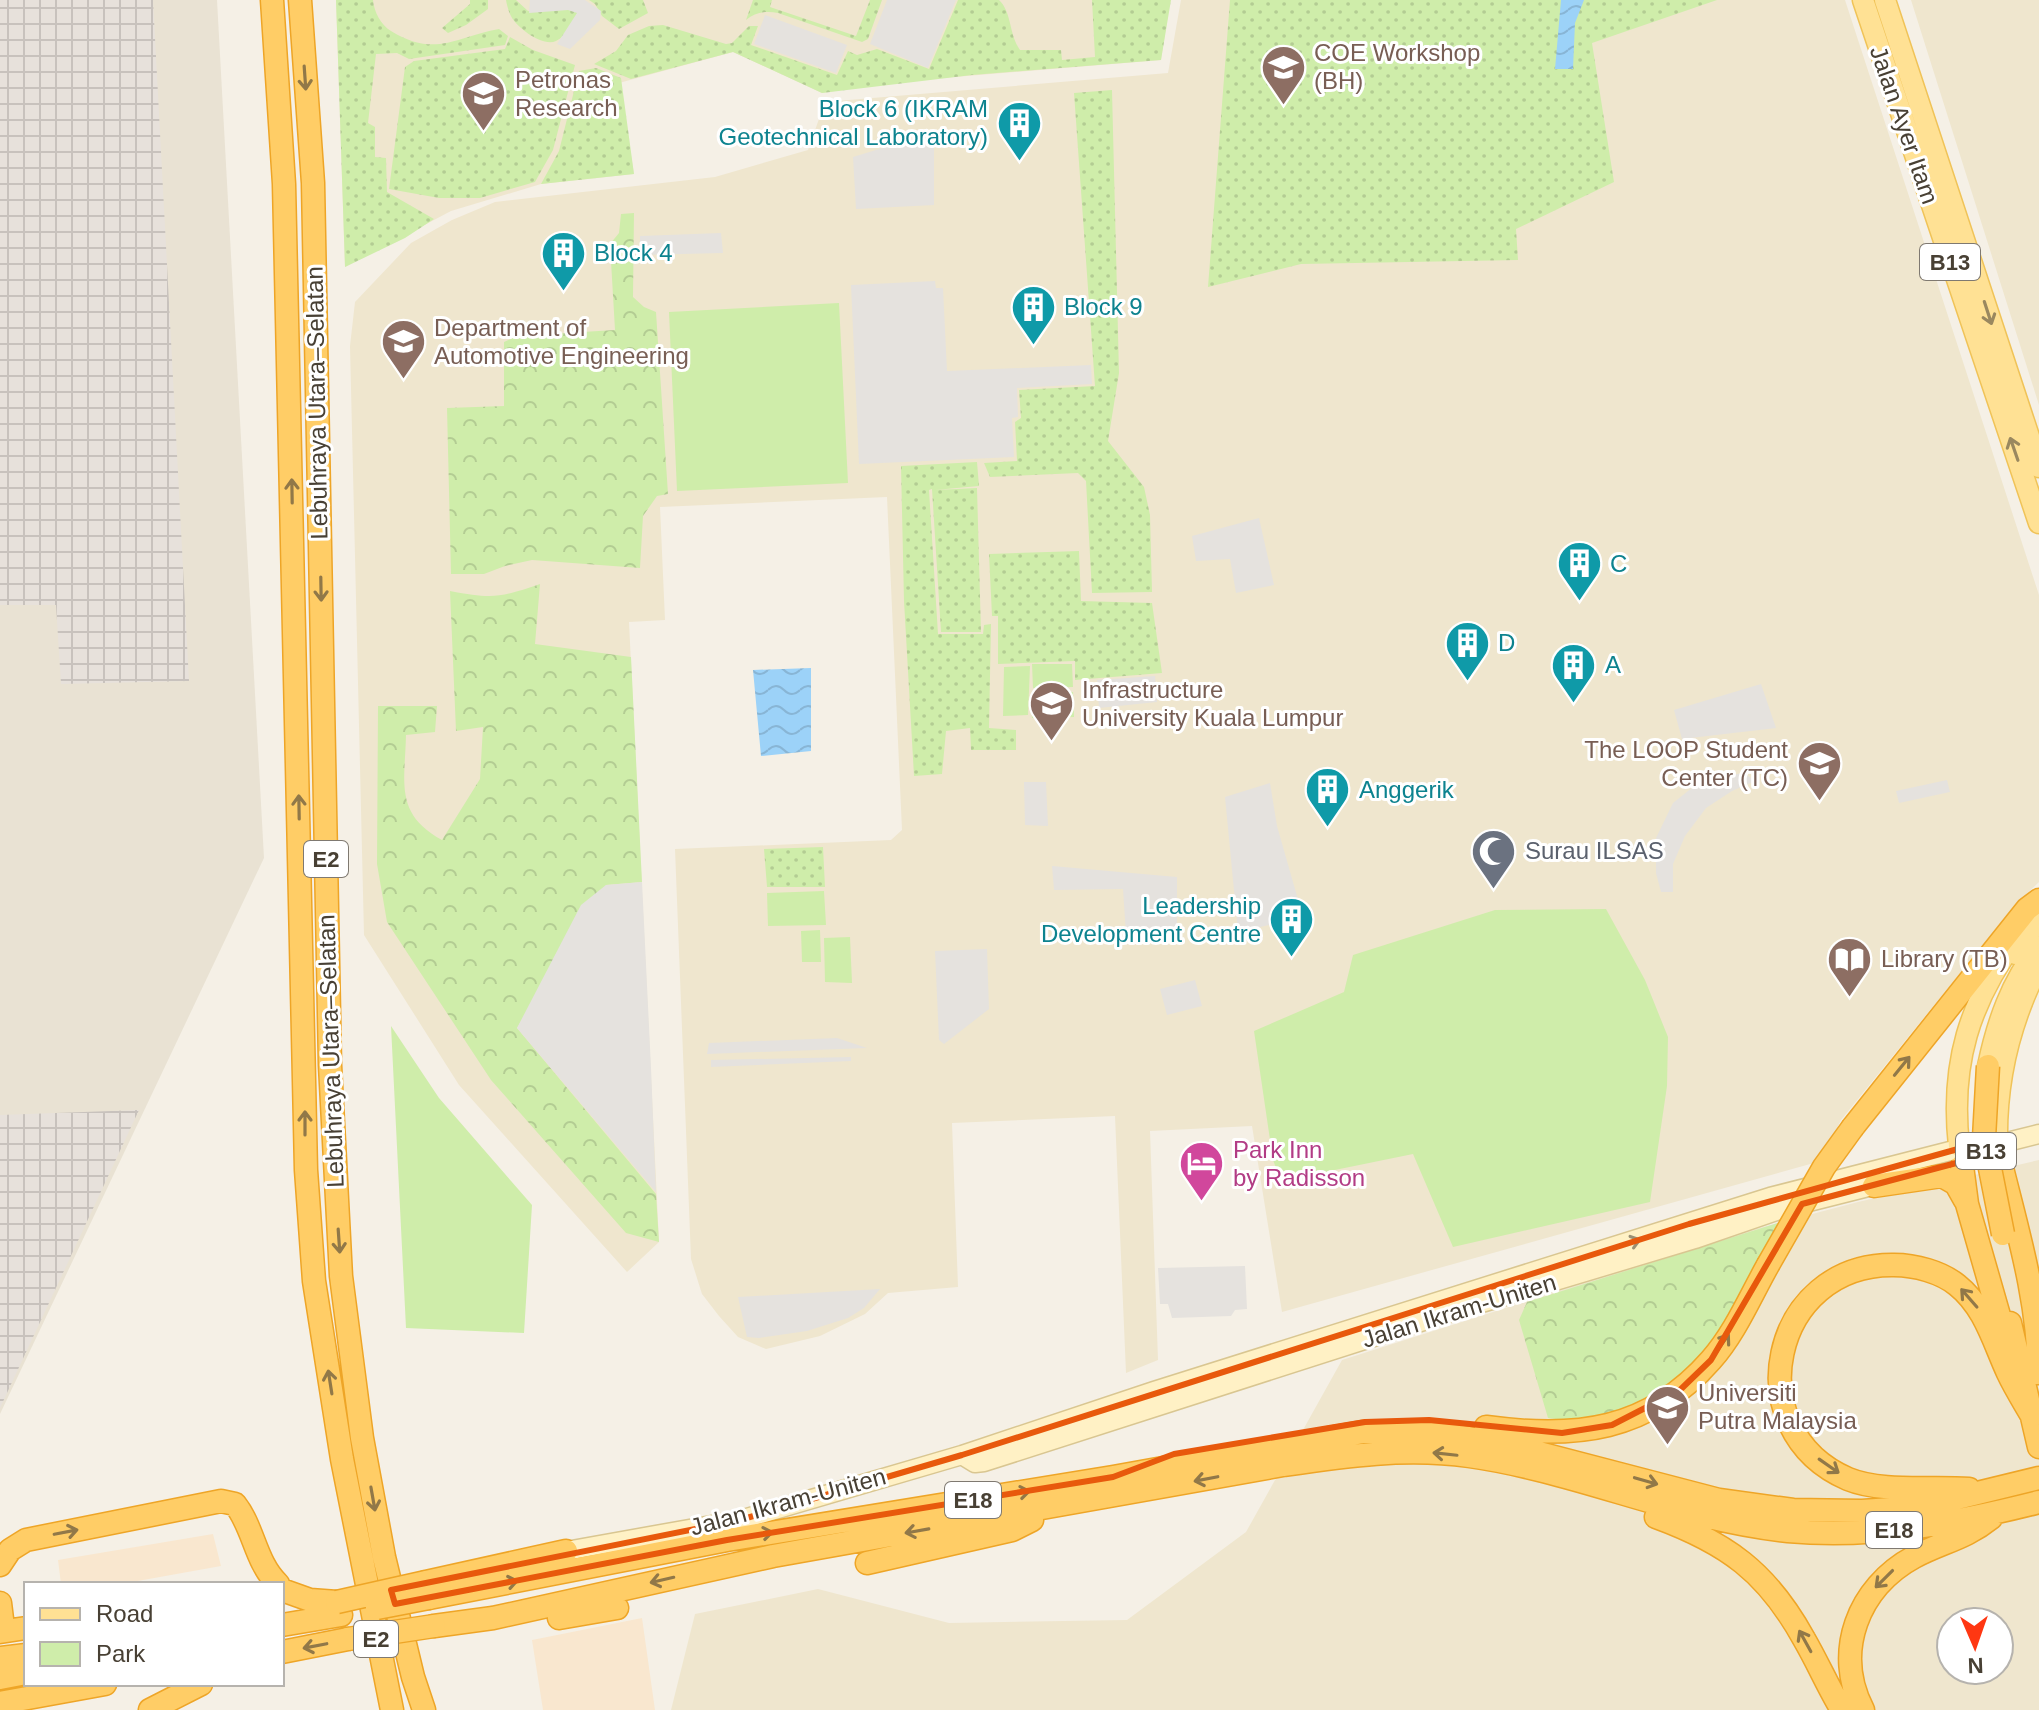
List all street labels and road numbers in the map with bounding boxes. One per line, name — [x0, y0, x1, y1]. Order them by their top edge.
street label: Jalan Ayer Itam — [1865, 42, 1944, 207]
road number: B13 — [1920, 244, 1980, 280]
street label: Lebuhraya Utara–Selatan — [301, 266, 332, 540]
road number: E2 — [304, 841, 348, 877]
street label: Lebuhraya Utara–Selatan — [312, 914, 349, 1188]
road number: B13 — [1956, 1133, 2016, 1169]
street label: Jalan Ikram-Uniten — [1359, 1268, 1559, 1353]
street label: Jalan Ikram-Uniten — [687, 1462, 889, 1541]
road number: E18 — [945, 1482, 1001, 1518]
road number: E18 — [1866, 1512, 1922, 1548]
road number: E2 — [354, 1621, 398, 1657]

